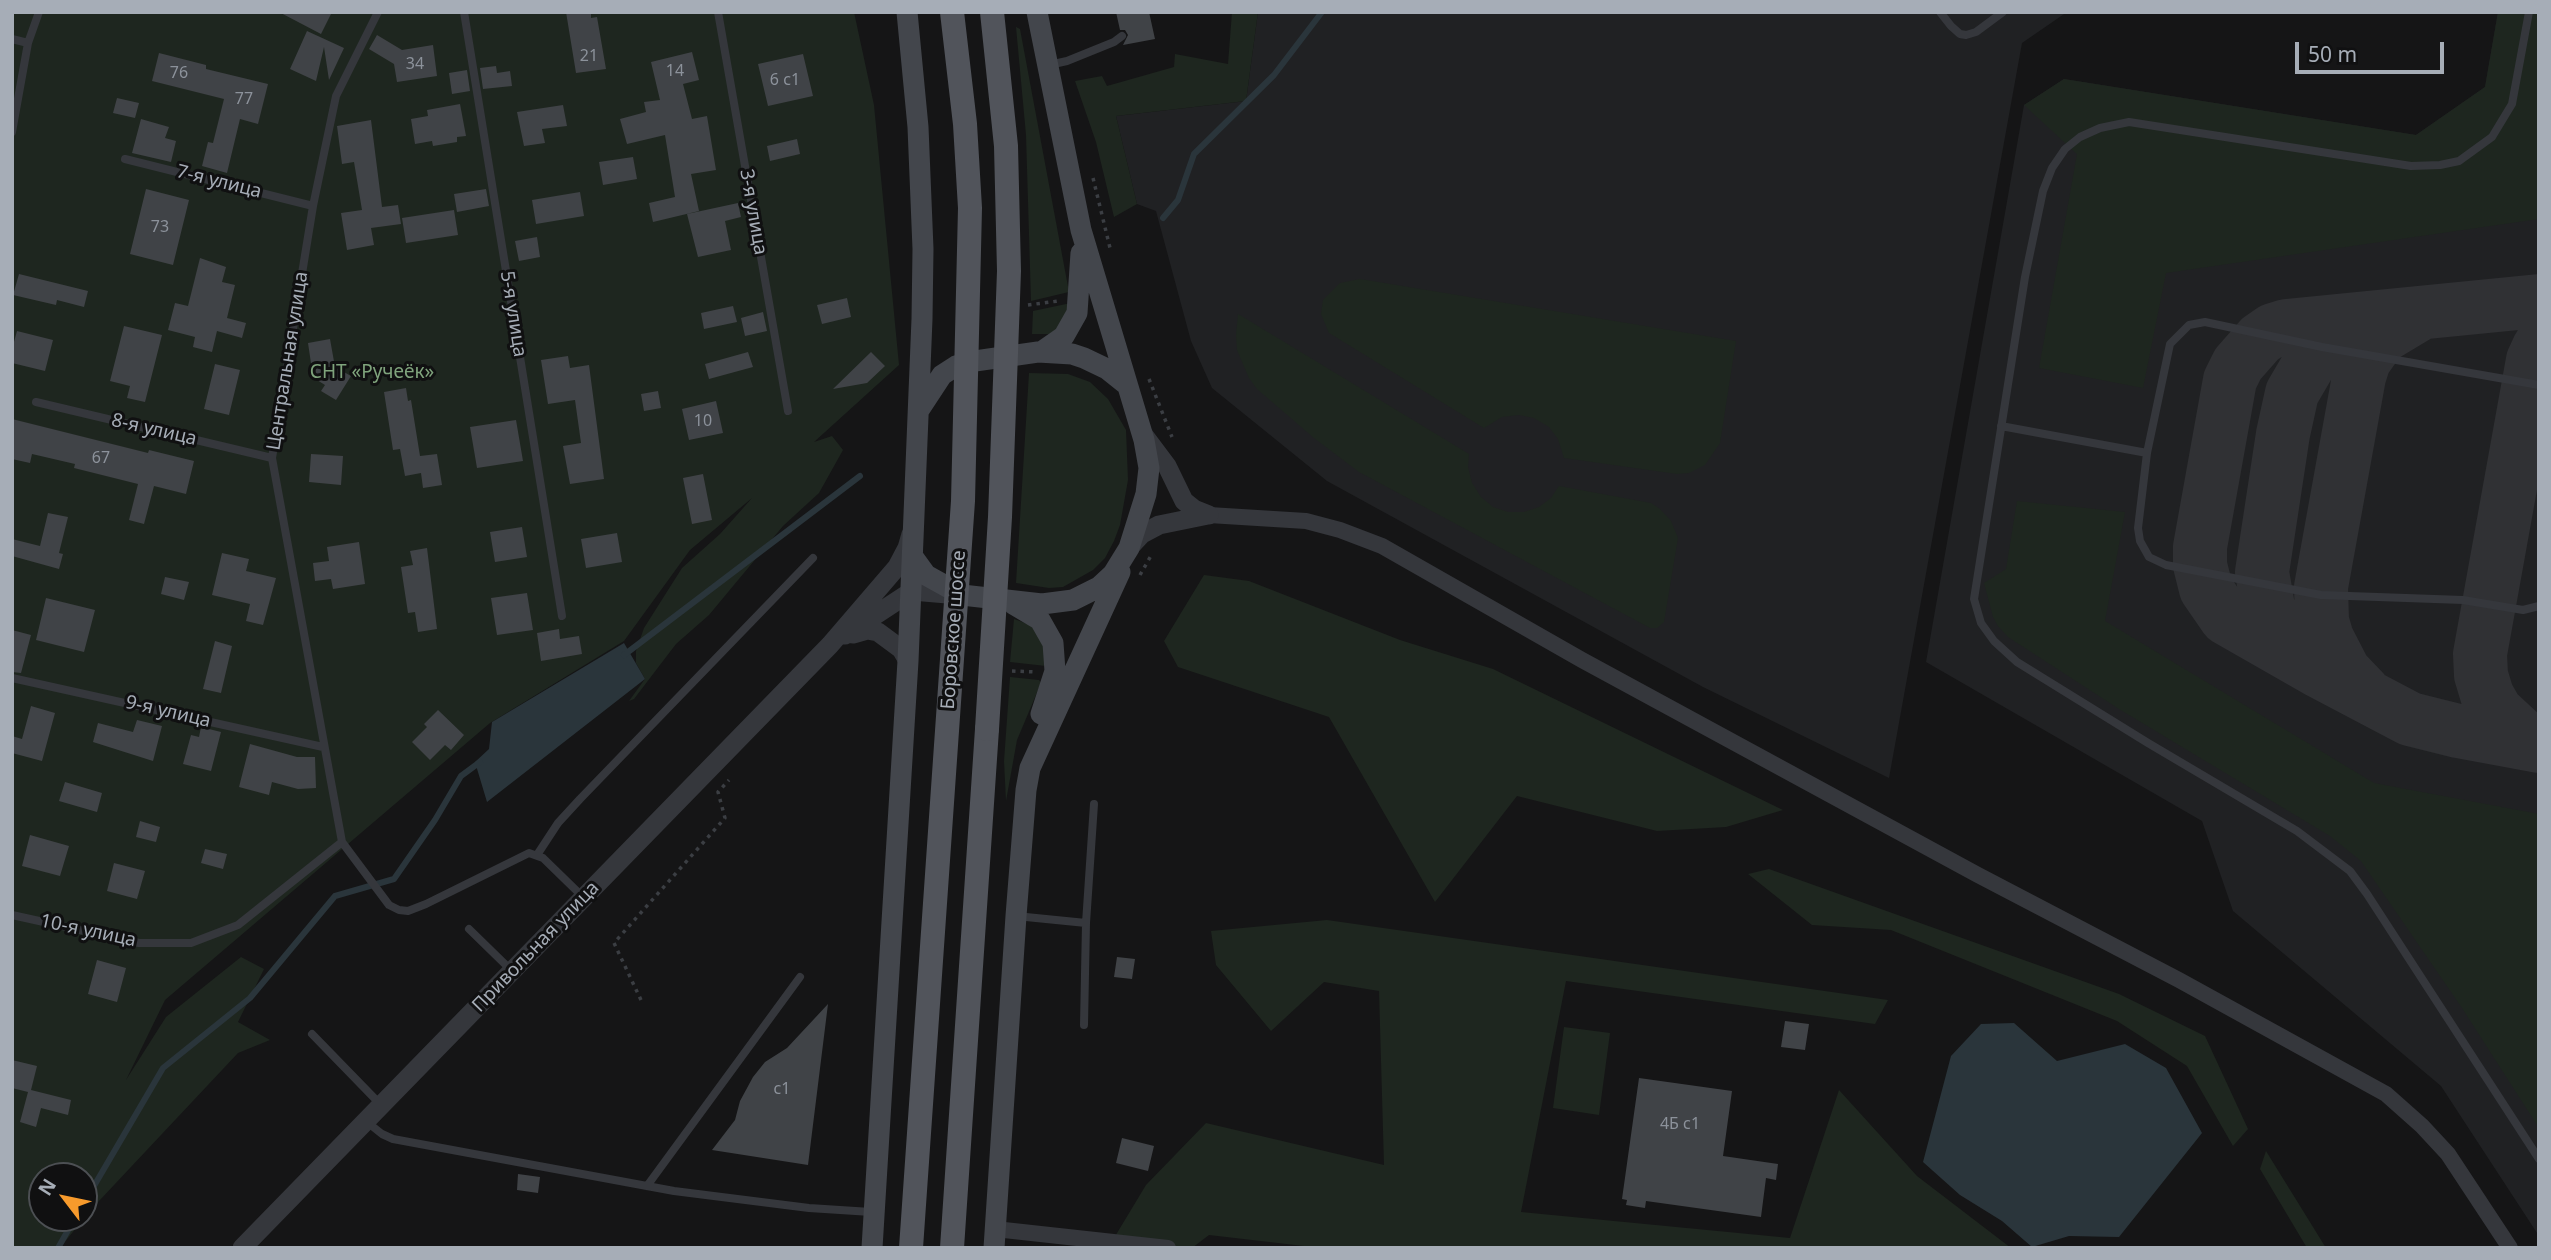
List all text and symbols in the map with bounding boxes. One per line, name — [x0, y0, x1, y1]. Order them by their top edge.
scale bar — [2299, 28, 2448, 72]
text: 50 m — [2308, 40, 2357, 68]
house number: 21 — [580, 46, 598, 66]
house number: 34 — [406, 54, 424, 74]
house number: 14 — [666, 61, 684, 81]
house number: 76 — [170, 63, 188, 83]
house number: 6 с1 — [770, 70, 800, 90]
house number: 77 — [235, 89, 253, 109]
street label: 7-я улица — [174, 160, 264, 204]
street label: 3-я улица — [734, 167, 772, 257]
house number: 73 — [151, 217, 169, 237]
street label: 5-я улица — [495, 269, 531, 359]
street label: Центральная улица — [263, 270, 313, 452]
park label: СНТ «Ручеёк» — [310, 362, 434, 384]
street label: 8-я улица — [109, 409, 199, 451]
house number: 10 — [694, 411, 712, 431]
house number: 67 — [92, 448, 110, 468]
street label: Боровское шоссе — [937, 550, 971, 710]
street label: 9-я улица — [123, 691, 213, 733]
street label: Привольная улица — [468, 877, 604, 1017]
street label: 10-я улица — [38, 910, 138, 952]
house number: с1 — [773, 1079, 791, 1099]
house number: 4Б с1 — [1660, 1114, 1700, 1134]
north arrow — [28, 1162, 98, 1232]
text: N — [32, 1173, 62, 1200]

